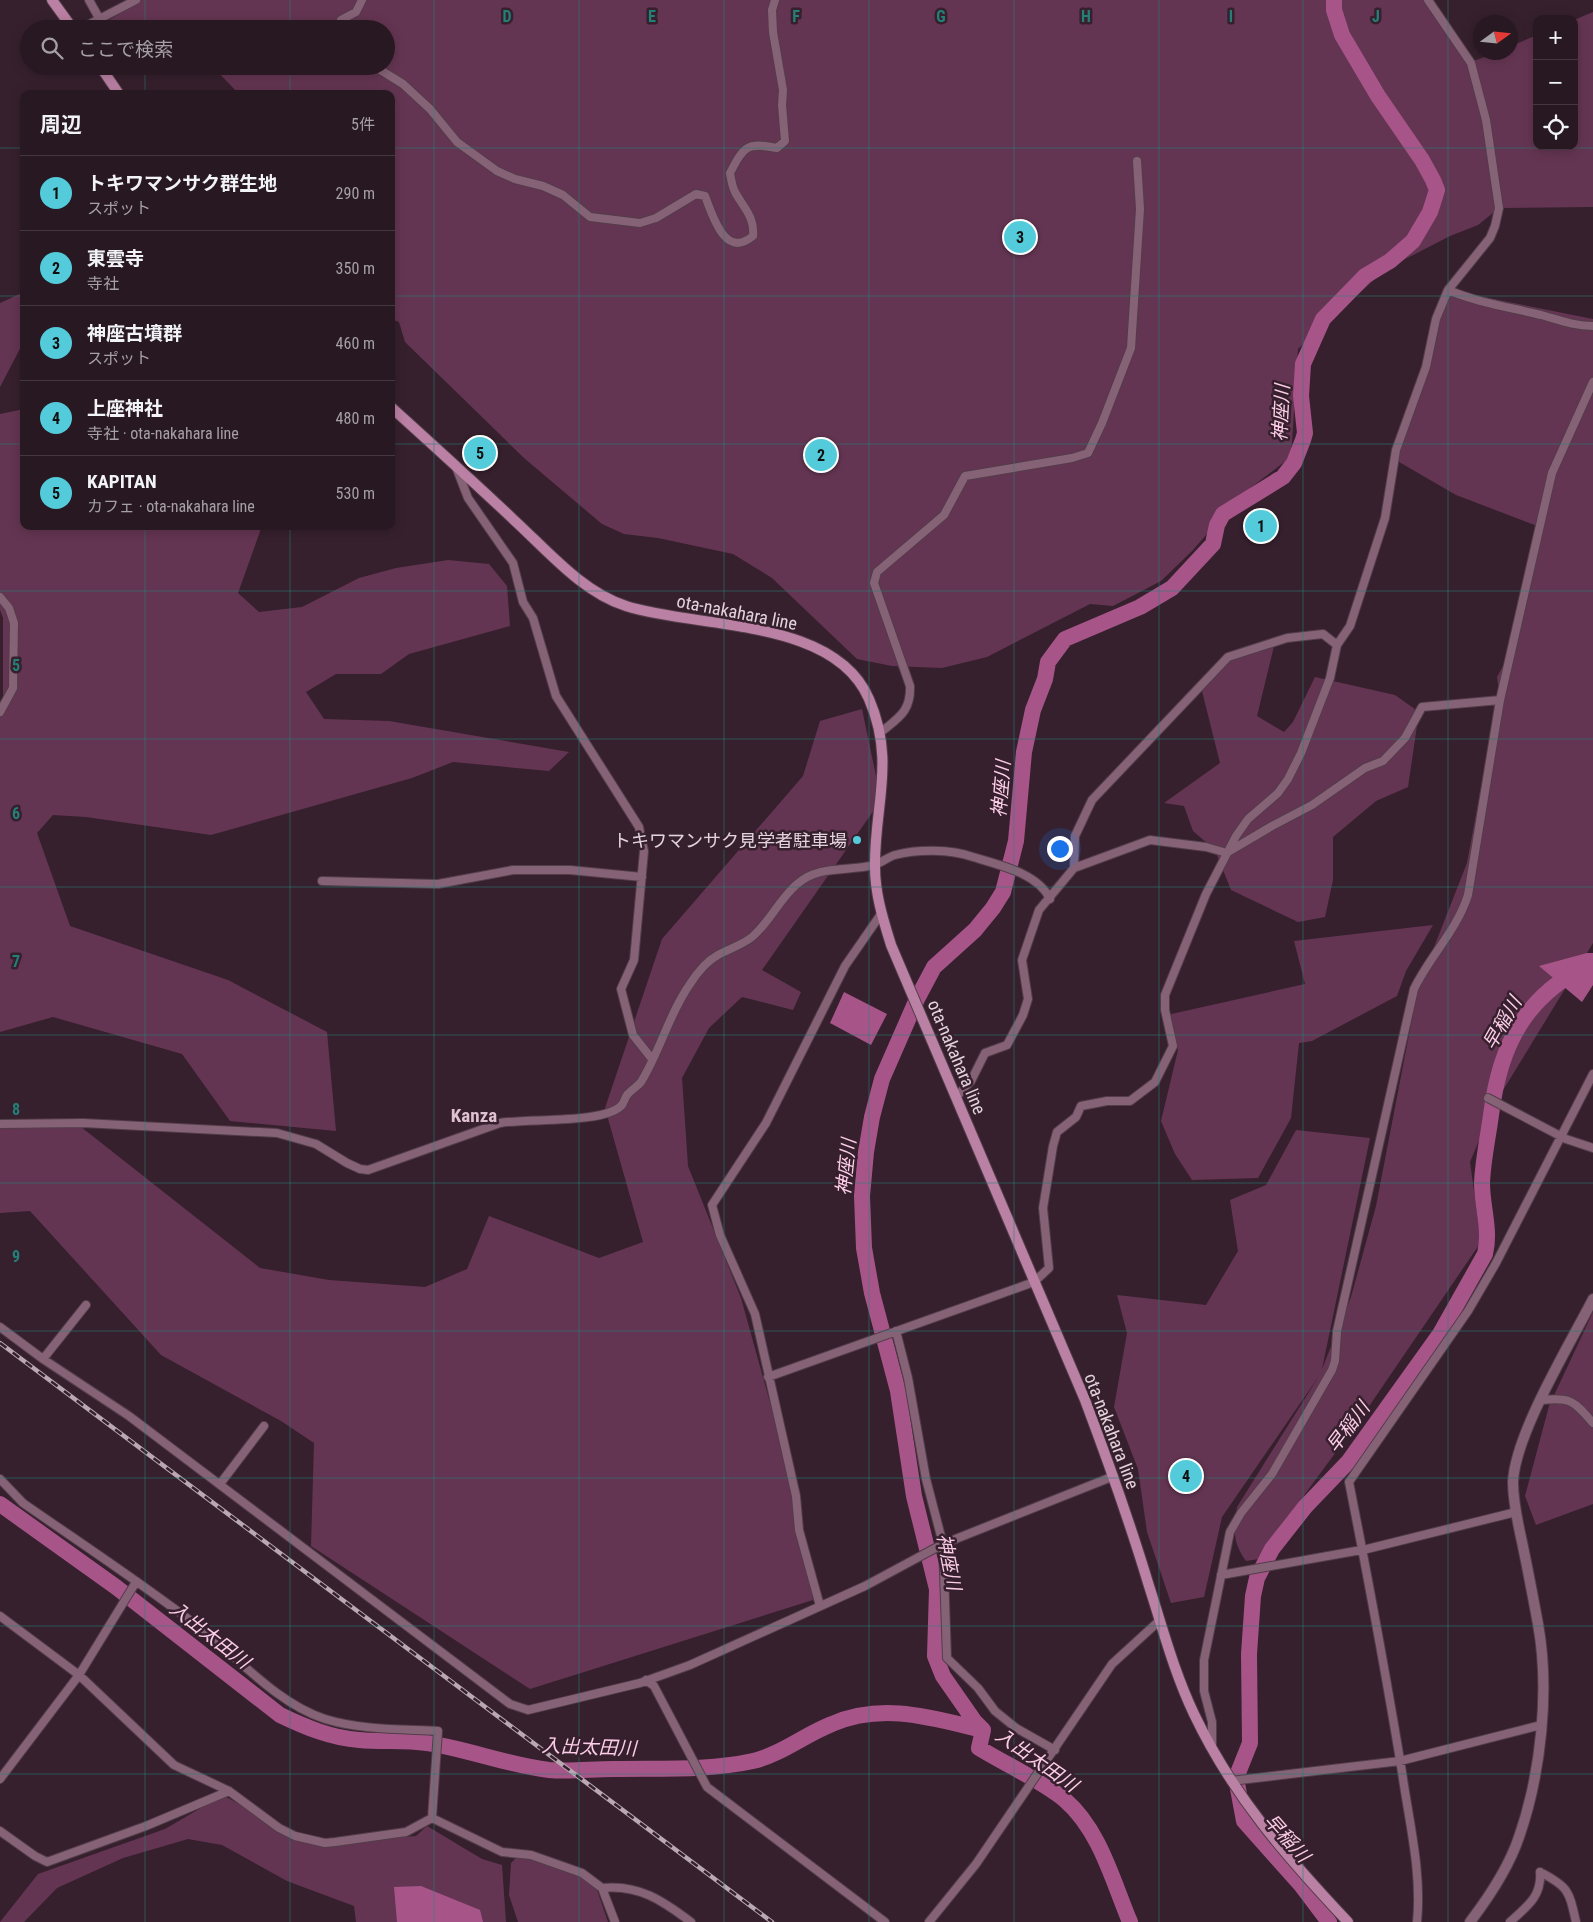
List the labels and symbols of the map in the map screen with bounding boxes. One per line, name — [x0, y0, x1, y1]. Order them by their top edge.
text: D — [502, 7, 512, 26]
text: E — [648, 7, 656, 26]
text: F — [792, 7, 800, 26]
text: G — [936, 7, 946, 26]
text: H — [1081, 7, 1091, 26]
text: I — [1229, 7, 1233, 26]
text: J — [1372, 7, 1380, 26]
north arrow — [1473, 15, 1518, 60]
pin: 3 — [1004, 218, 1036, 256]
water label: 神座川 — [1268, 382, 1294, 442]
pin: 5 — [464, 434, 496, 472]
pin: 2 — [805, 436, 837, 474]
pin: 1 — [1245, 507, 1277, 545]
street label: ota-nakahara line — [675, 590, 799, 634]
text: 5 — [12, 656, 20, 675]
water label: 神座川 — [987, 758, 1015, 818]
text: 6 — [12, 804, 20, 823]
place label: トキワマンサク見学者駐車場 — [613, 830, 847, 851]
marker: トキワマンサク見学者駐車場 — [851, 834, 863, 846]
your location — [1047, 836, 1073, 862]
text: 7 — [12, 952, 20, 971]
water label: 早稲川 — [1478, 991, 1527, 1053]
street label: ota-nakahara line — [923, 997, 991, 1117]
text: 8 — [12, 1100, 20, 1119]
district label: Kanza — [451, 1104, 497, 1127]
water label: 神座川 — [832, 1135, 861, 1197]
text: 9 — [12, 1247, 20, 1266]
street label: ota-nakahara line — [1080, 1370, 1144, 1492]
water label: 早稲川 — [1322, 1396, 1376, 1457]
pin: 4 — [1170, 1457, 1202, 1495]
water label: 神座川 — [932, 1532, 966, 1594]
water label: 入出太田川 — [165, 1597, 256, 1675]
water label: 入出太田川 — [991, 1723, 1084, 1798]
water label: 入出太田川 — [541, 1734, 639, 1760]
water label: 早稲川 — [1259, 1809, 1316, 1868]

